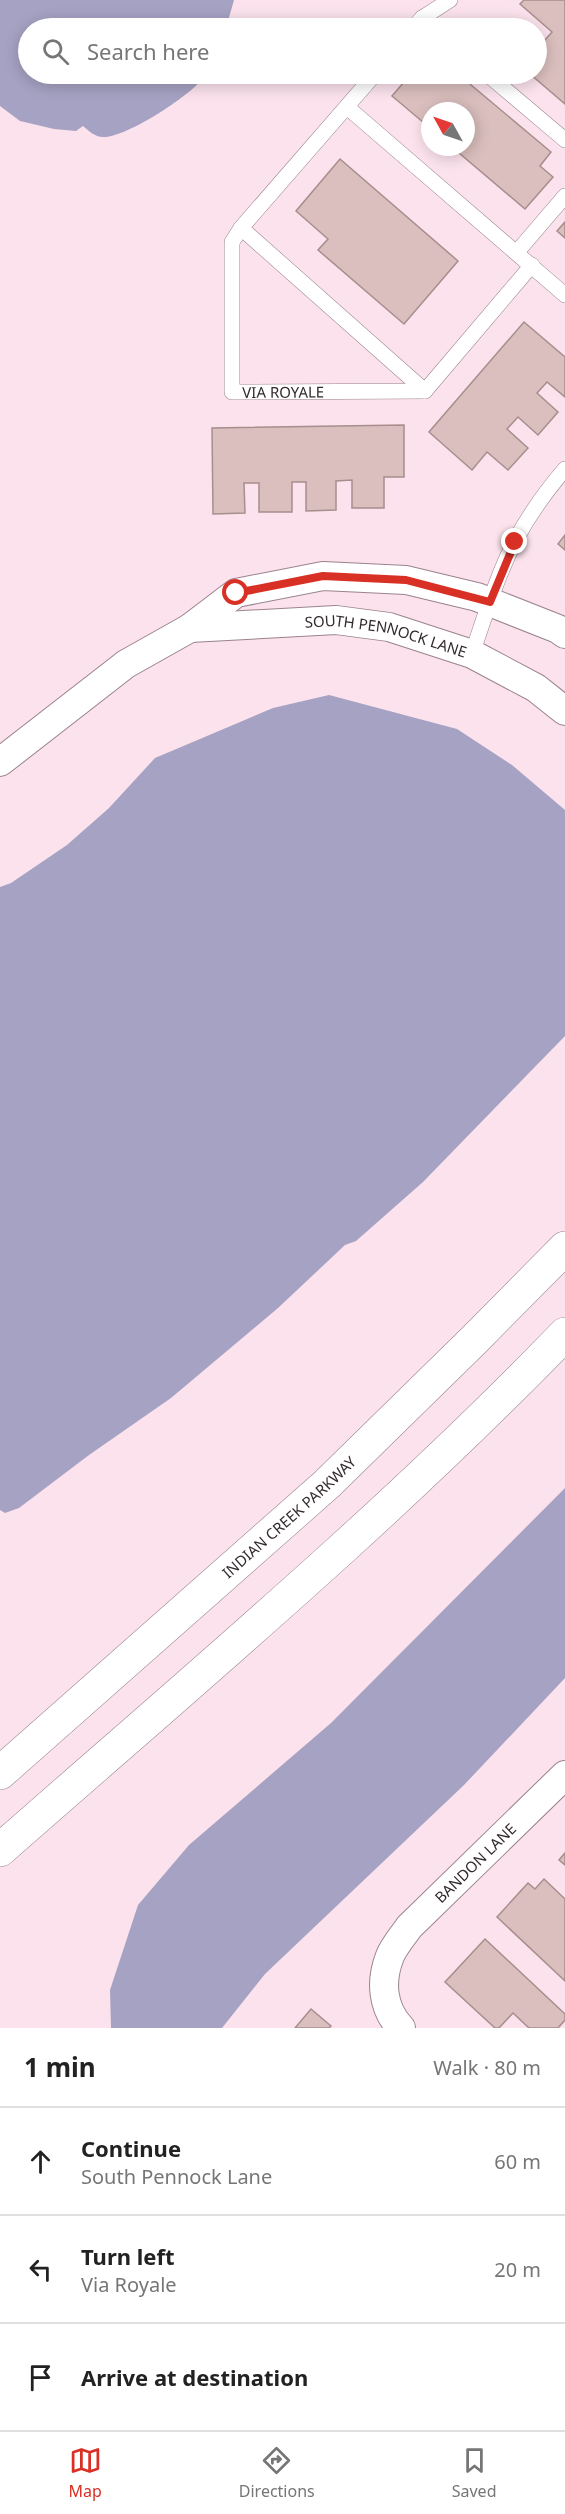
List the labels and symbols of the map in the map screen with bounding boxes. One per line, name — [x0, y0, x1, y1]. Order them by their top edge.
north arrow — [421, 102, 475, 156]
street label: VIA ROYALE — [242, 382, 324, 402]
route end — [501, 528, 527, 554]
route start — [222, 579, 248, 605]
street label: SOUTH PENNOCK LANE — [304, 610, 470, 662]
street label: INDIAN CREEK PARKWAY — [218, 1451, 360, 1582]
street label: BANDON LANE — [430, 1819, 520, 1907]

